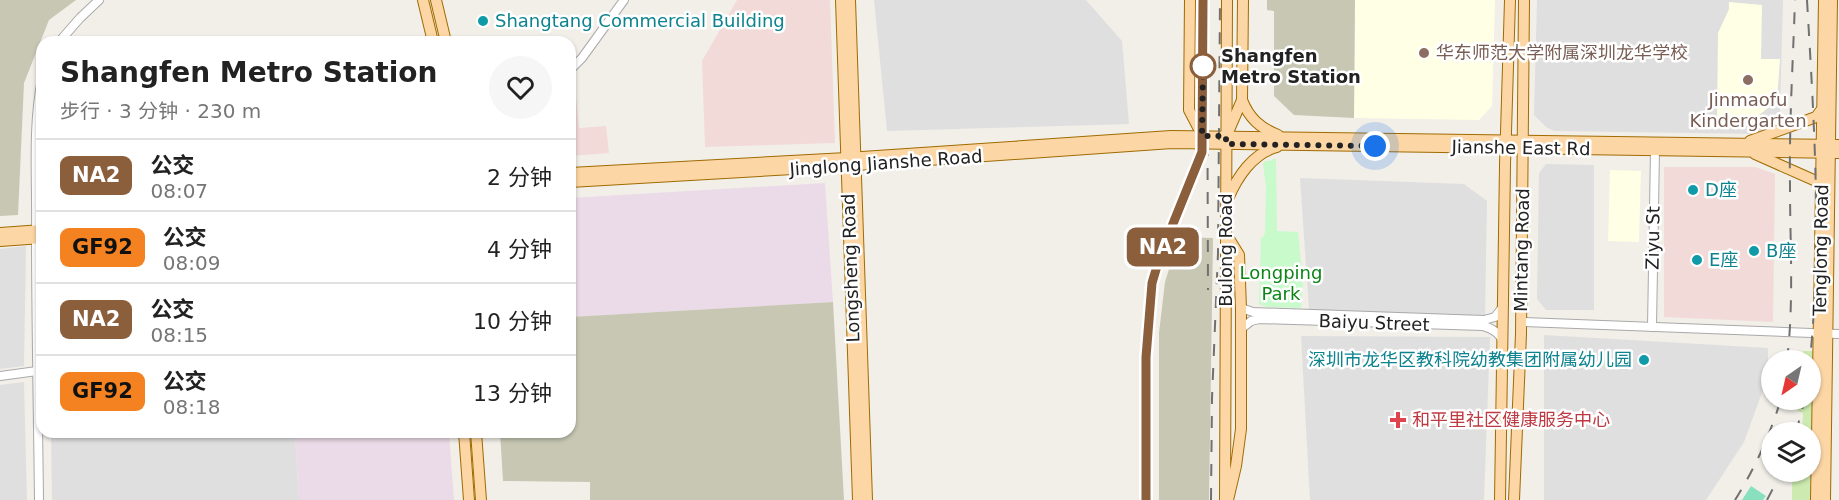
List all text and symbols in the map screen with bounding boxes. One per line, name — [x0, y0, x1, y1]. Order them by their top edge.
place label: Shangtang Commercial Building — [495, 10, 785, 31]
marker: Shangtang Commercial Building — [476, 14, 490, 28]
place label: 华东师范大学附属深圳龙华学校 — [1436, 42, 1688, 63]
place label: Shangfen Metro Station — [1221, 45, 1361, 87]
marker: 华东师范大学附属深圳龙华学校 — [1417, 46, 1431, 60]
marker: Shangfen Metro Station — [1190, 53, 1216, 79]
text: Shangfen Metro Station — [60, 56, 437, 89]
button: heart — [489, 56, 552, 119]
marker: Jinmaofu Kindergarten — [1741, 73, 1755, 87]
place label: Jinmaofu Kindergarten — [1689, 89, 1807, 131]
text: 步行 · 3 分钟 · 230 m — [60, 99, 261, 123]
your location — [1360, 131, 1390, 161]
street label: Jianshe East Rd — [1450, 136, 1591, 159]
street label: Jinglong Jianshe Road — [788, 145, 983, 180]
text: 公交 — [150, 153, 194, 178]
text: NA2 — [72, 163, 120, 187]
text: 2 分钟 — [487, 165, 552, 190]
text: 08:07 — [150, 179, 208, 203]
place label: D座 — [1705, 179, 1737, 200]
marker: D座 — [1686, 183, 1700, 197]
street label: Tenglong Road — [1809, 184, 1832, 317]
street label: Mintang Road — [1510, 188, 1533, 312]
street label: Longsheng Road — [837, 193, 864, 343]
street label: Bulong Road — [1215, 193, 1236, 307]
street label: Ziyu St — [1641, 206, 1664, 270]
text: 公交 — [163, 225, 207, 250]
line badge: NA2 — [1128, 228, 1198, 266]
text: GF92 — [72, 235, 133, 259]
text: NA2 — [1139, 235, 1187, 259]
text: 4 分钟 — [487, 237, 552, 262]
place label: B座 — [1766, 240, 1796, 261]
marker: B座 — [1747, 244, 1761, 258]
place label: E座 — [1709, 249, 1738, 270]
text: 08:09 — [163, 251, 220, 275]
marker: E座 — [1690, 253, 1704, 267]
park label: Longping Park — [1240, 262, 1322, 304]
text: 公交 — [150, 297, 194, 322]
text: NA2 — [72, 307, 120, 331]
text: 10 分钟 — [473, 309, 552, 334]
street label: Baiyu Street — [1318, 310, 1430, 335]
text: 08:15 — [150, 323, 208, 347]
place label: 深圳市龙华区教科院幼教集团附属幼儿园 — [1308, 349, 1632, 370]
north arrow — [1761, 350, 1821, 410]
map controls — [1761, 350, 1821, 482]
marker: 深圳市龙华区教科院幼教集团附属幼儿园 — [1637, 353, 1651, 367]
text: 公交 — [163, 369, 207, 394]
text: GF92 — [72, 379, 133, 403]
text: 13 分钟 — [473, 381, 552, 406]
text: 08:18 — [163, 395, 220, 419]
place label: 和平里社区健康服务中心 — [1412, 409, 1610, 430]
marker: 和平里社区健康服务中心 — [1389, 411, 1407, 429]
button: layers — [1761, 422, 1821, 482]

